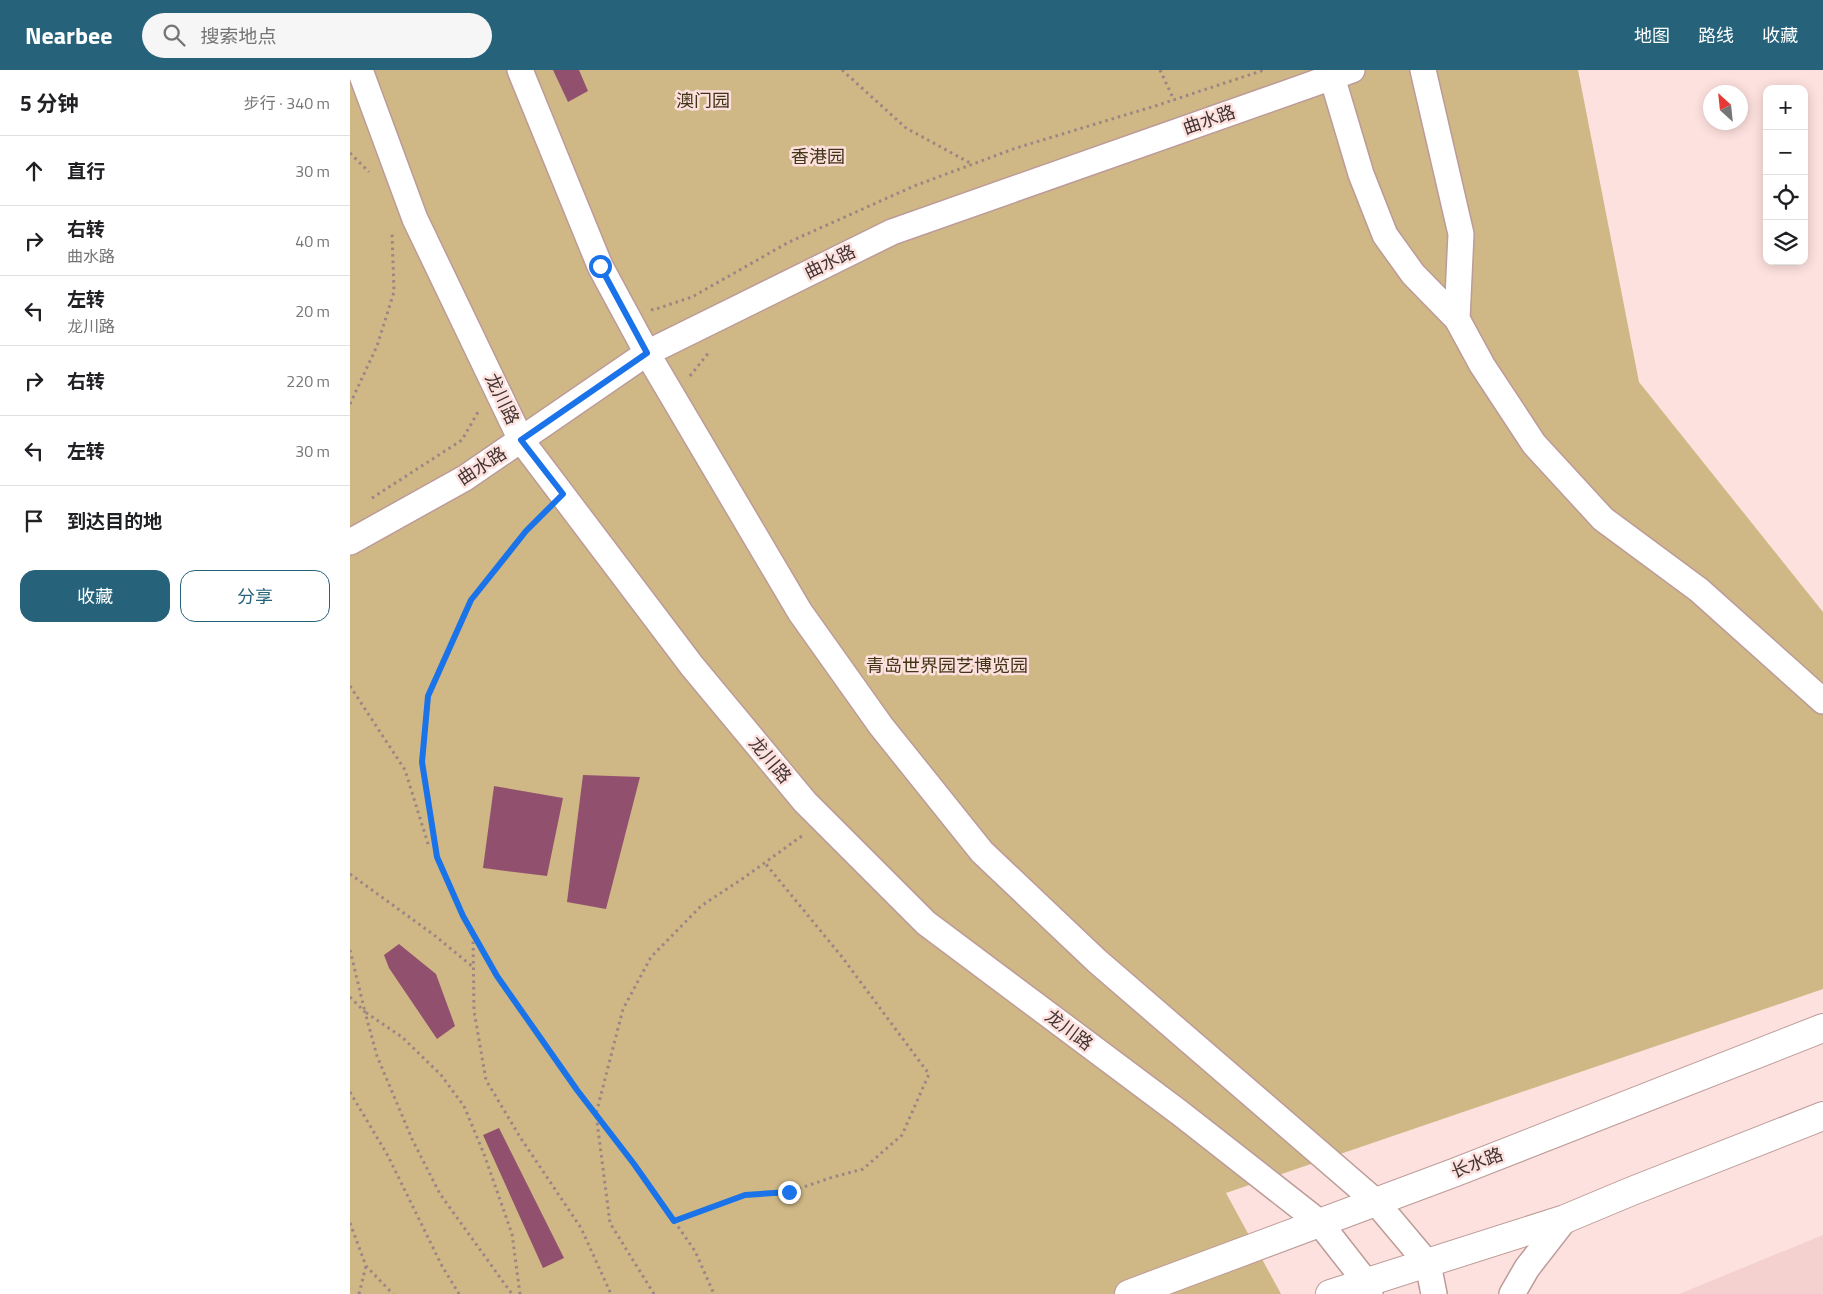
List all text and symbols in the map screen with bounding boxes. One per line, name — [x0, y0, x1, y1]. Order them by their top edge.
search box — [142, 13, 492, 58]
text: Nearbee — [25, 17, 112, 53]
icon: search — [160, 21, 188, 49]
text: 搜索地点 — [200, 21, 276, 50]
text: 地图 — [1634, 22, 1670, 49]
text: 路线 — [1698, 22, 1734, 49]
text: 收藏 — [1762, 22, 1798, 49]
north arrow — [1703, 85, 1748, 130]
map controls — [1763, 85, 1808, 265]
button: + — [1763, 85, 1808, 130]
text: 5 分钟 — [20, 87, 78, 119]
park label: 澳门园 — [676, 87, 730, 114]
text: 步行 · 340 m — [244, 91, 330, 115]
street label: 曲水路 — [1179, 98, 1239, 141]
button: − — [1763, 130, 1808, 175]
park label: 香港园 — [791, 143, 845, 170]
text: 直行 — [67, 156, 105, 185]
icon: ahead — [20, 157, 48, 185]
text: 30 m — [295, 159, 330, 183]
button: locate — [1763, 175, 1808, 220]
text: 右转 — [67, 214, 105, 243]
button: layers — [1763, 220, 1808, 265]
icon: right — [20, 227, 48, 255]
text: 40 m — [295, 229, 330, 253]
street label: 曲水路 — [800, 238, 860, 286]
text: 曲水路 — [67, 244, 115, 268]
route start — [589, 255, 612, 278]
text: 左转 — [67, 284, 105, 313]
icon: left — [20, 297, 48, 325]
text: 20 m — [295, 299, 330, 323]
text: 龙川路 — [67, 314, 115, 338]
text: 右转 — [67, 366, 105, 395]
icon: right — [20, 367, 48, 395]
text: 220 m — [286, 369, 330, 393]
street label: 龙川路 — [478, 369, 526, 429]
text: 左转 — [67, 436, 105, 465]
icon: left — [20, 437, 48, 465]
text: 30 m — [295, 439, 330, 463]
street label: 曲水路 — [452, 440, 512, 492]
text: 到达目的地 — [67, 506, 162, 535]
icon: arrive — [20, 507, 48, 535]
button: 收藏 — [20, 570, 170, 622]
button: 分享 — [180, 570, 330, 622]
park label: 青岛世界园艺博览园 — [866, 652, 1028, 679]
street label: 龙川路 — [743, 730, 798, 789]
street label: 龙川路 — [1040, 1003, 1099, 1057]
street label: 长水路 — [1447, 1140, 1507, 1185]
route end — [778, 1181, 801, 1204]

